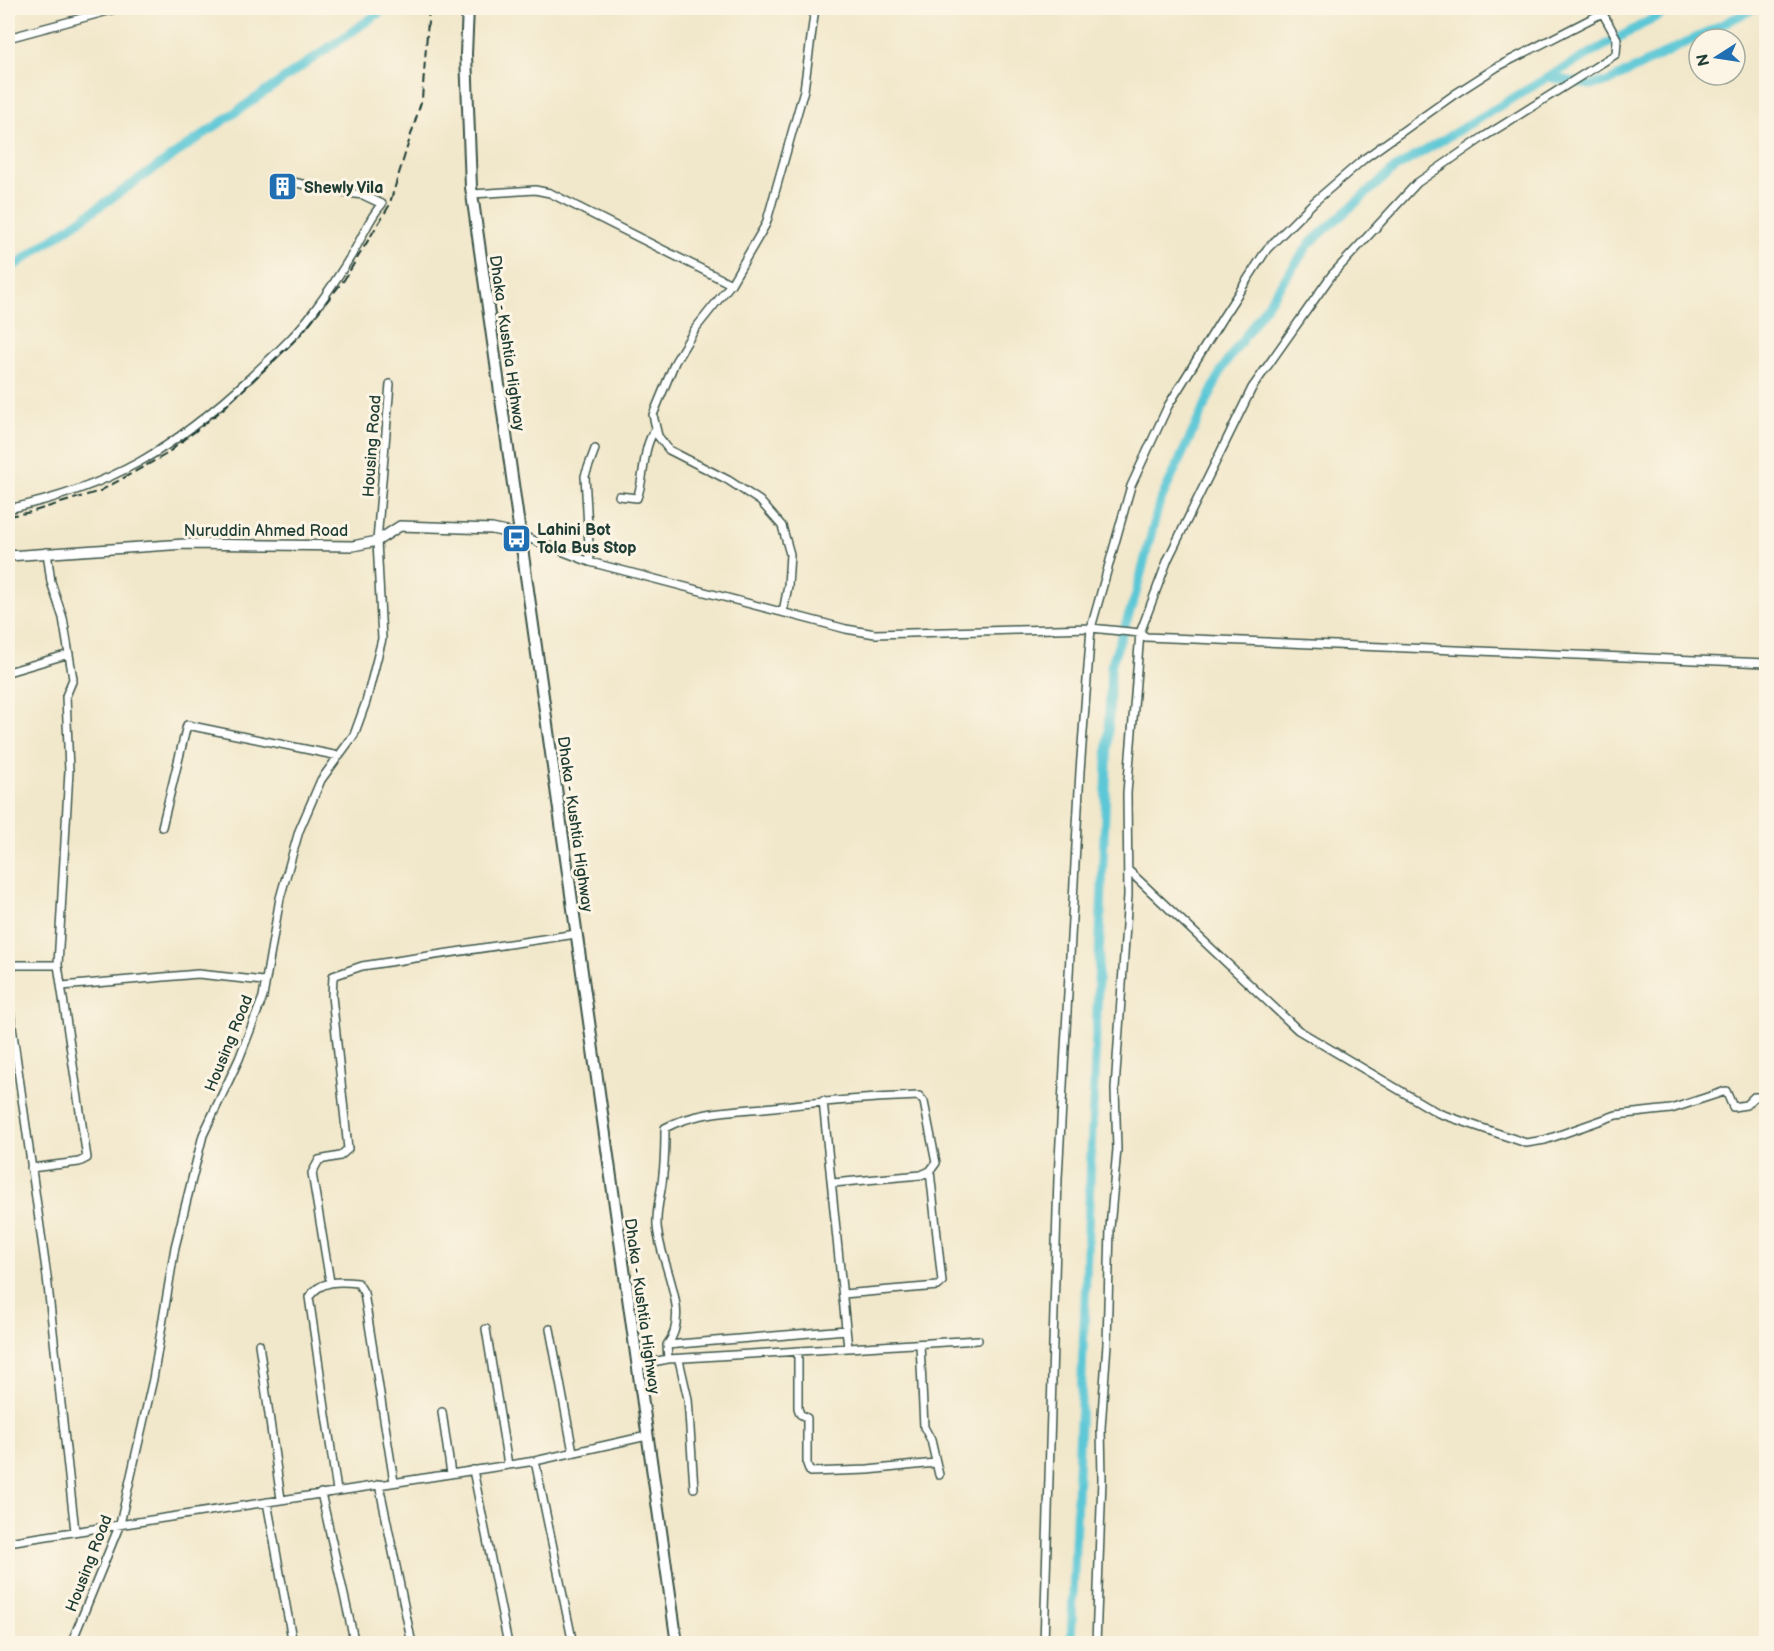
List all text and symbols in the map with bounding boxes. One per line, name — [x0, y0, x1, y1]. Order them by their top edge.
north arrow — [1687, 27, 1747, 87]
text: N — [1693, 52, 1714, 68]
building icon: Shewly Vila — [267, 171, 299, 203]
place label: Shewly Vila — [304, 179, 383, 198]
street label: Dhaka - Kushtia Highway — [485, 254, 528, 433]
street label: Housing Road — [359, 394, 386, 498]
place label: Lahini Bot Tola Bus Stop — [537, 521, 637, 558]
street label: Nuruddin Ahmed Road — [184, 522, 348, 541]
bus stop icon: Lahini Bot Tola Bus Stop — [500, 522, 532, 554]
street label: Dhaka - Kushtia Highway — [553, 735, 596, 914]
street label: Housing Road — [201, 992, 257, 1095]
street label: Dhaka - Kushtia Highway — [620, 1217, 663, 1396]
street label: Housing Road — [62, 1512, 117, 1615]

